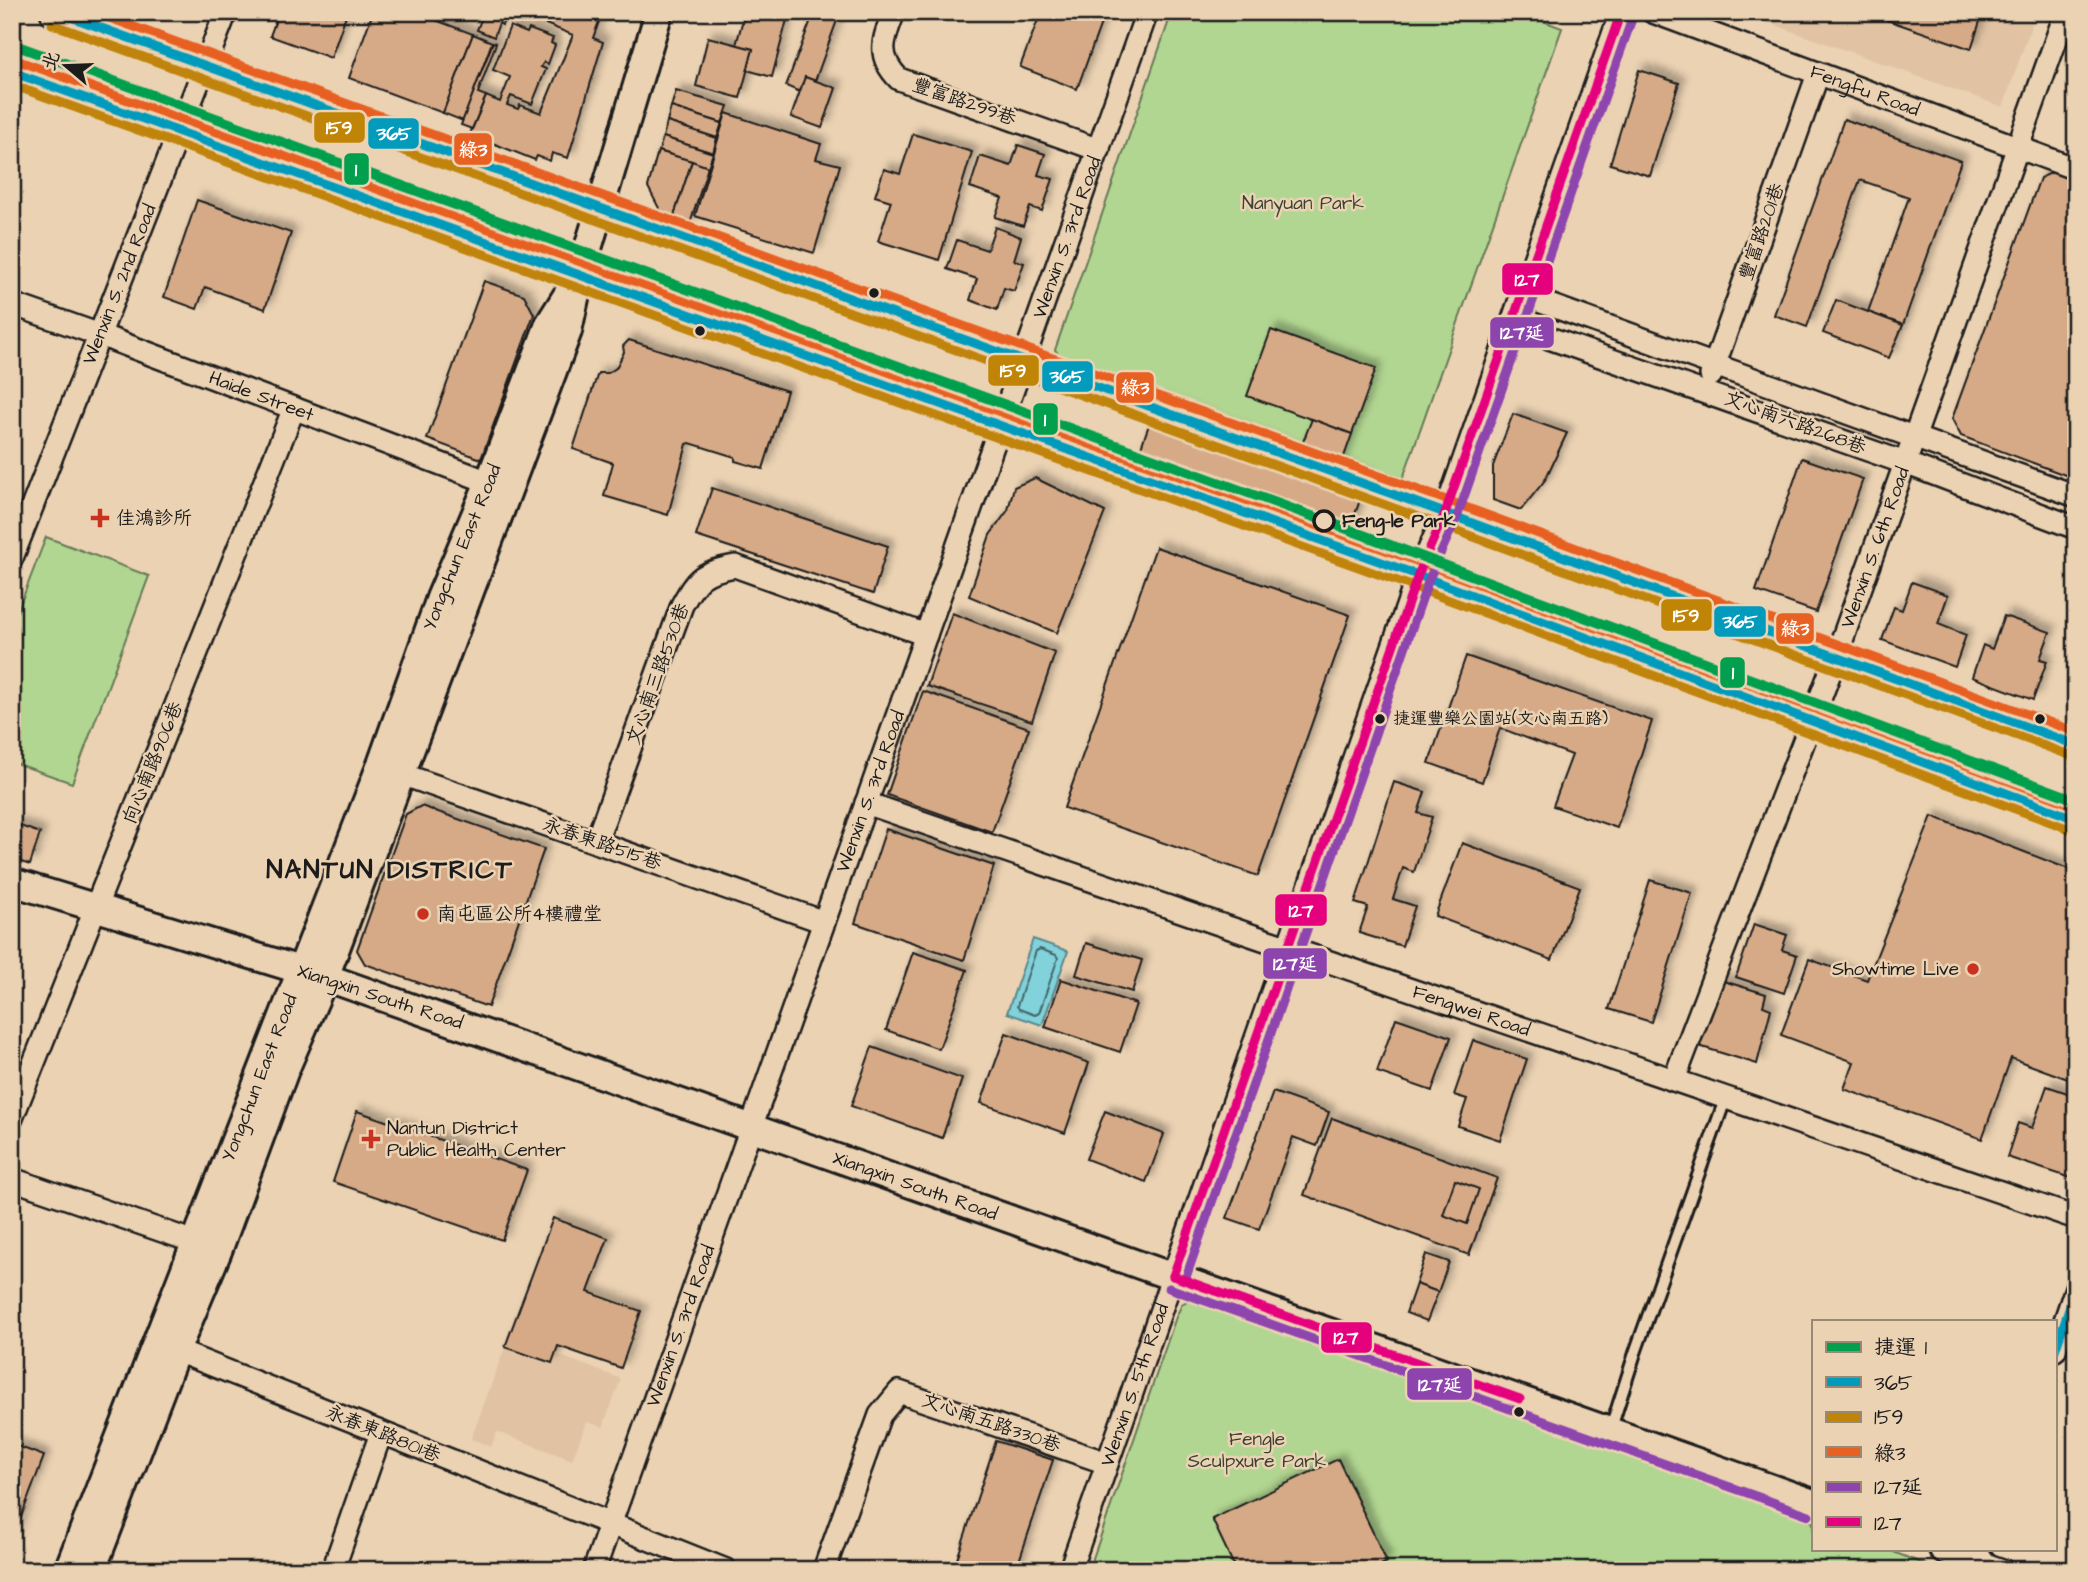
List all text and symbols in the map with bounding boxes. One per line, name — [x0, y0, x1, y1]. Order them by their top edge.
north arrow — [32, 32, 102, 102]
text: 北 — [35, 48, 67, 74]
street label: Fengfu Road — [1806, 58, 1924, 123]
street label: 豐富路299巷 — [908, 72, 1020, 132]
line badge: 159 — [313, 111, 366, 144]
text: 159 — [326, 115, 353, 142]
line badge: 365 — [367, 117, 420, 150]
text: 365 — [375, 121, 412, 148]
line badge: 綠3 — [453, 132, 493, 166]
text: 綠3 — [459, 137, 488, 164]
line badge: 1 — [343, 152, 370, 186]
street label: Wenxin S. 3rd Road — [1026, 152, 1108, 322]
text: 1 — [355, 157, 358, 184]
street label: 豐富路201巷 — [1733, 180, 1791, 284]
park label: Nanyuan Park — [1242, 190, 1364, 218]
street label: Wenxin S. 2nd Road — [76, 200, 163, 369]
line badge: 127 — [1501, 262, 1554, 296]
text: 127 — [1515, 267, 1540, 294]
unlabelled marker — [867, 286, 881, 300]
line badge: 127延 — [1489, 316, 1555, 349]
text: 127延 — [1500, 320, 1544, 347]
unlabelled marker — [693, 324, 707, 338]
line badge: 159 — [987, 354, 1040, 387]
text: 159 — [1000, 358, 1027, 385]
line badge: 365 — [1041, 360, 1094, 393]
street label: Haide Street — [205, 364, 318, 428]
text: 365 — [1048, 364, 1085, 391]
line badge: 綠3 — [1115, 371, 1155, 404]
text: 綠3 — [1121, 375, 1150, 402]
street label: 文心南六路268巷 — [1720, 385, 1870, 461]
line badge: 1 — [1032, 402, 1059, 436]
text: 1 — [1044, 407, 1047, 434]
street label: Yongchun East Road — [416, 460, 508, 634]
street label: Wenxin S. 6th Road — [1834, 463, 1916, 632]
place label: 佳鴻診所 — [116, 505, 192, 532]
marker: 佳鴻診所 — [90, 508, 110, 528]
place label: Feng-le Park — [1342, 508, 1456, 536]
marker: Feng-le Park — [1313, 510, 1335, 532]
line badge: 159 — [1660, 598, 1713, 632]
street label: 文心南三路530巷 — [620, 599, 696, 749]
text: 159 — [1673, 603, 1700, 630]
line badge: 365 — [1713, 605, 1767, 638]
text: 365 — [1721, 609, 1758, 636]
line badge: 綠3 — [1775, 612, 1815, 645]
text: 綠3 — [1781, 616, 1810, 643]
line badge: 1 — [1719, 656, 1746, 689]
text: 1 — [1732, 660, 1735, 687]
street label: 向心南路906巷 — [116, 698, 190, 828]
street label: Wenxin S. 3rd Road — [829, 707, 912, 876]
place label: 捷運豐樂公園站(文心南五路) — [1393, 707, 1608, 731]
marker: 捷運豐樂公園站(文心南五路) — [1373, 712, 1387, 726]
unlabelled marker — [2033, 712, 2047, 726]
street label: 永春東路515巷 — [539, 811, 665, 877]
district label: NANTUN DISTRICT — [266, 852, 514, 888]
line badge: 127 — [1274, 893, 1328, 927]
text: 127 — [1289, 898, 1314, 925]
place label: 南屯區公所4樓禮堂 — [437, 901, 602, 928]
marker: 南屯區公所4樓禮堂 — [415, 906, 431, 922]
line badge: 127延 — [1262, 947, 1328, 980]
text: 127延 — [1273, 951, 1317, 978]
place label: Showtime Live — [1832, 956, 1959, 983]
street label: Xiangxin South Road — [293, 957, 467, 1038]
marker: Showtime Live — [1965, 961, 1981, 977]
street label: Fengwei Road — [1409, 978, 1534, 1043]
street label: Yongchun East Road — [214, 990, 304, 1166]
place label: Nantun District Public Health Center — [387, 1115, 566, 1164]
marker: Nantun District Public Health Center — [361, 1129, 381, 1149]
street label: Xiangxin South Road — [829, 1144, 1002, 1227]
street label: Wenxin S. 3rd Road — [639, 1241, 722, 1411]
street label: Wenxin S. 5th Road — [1094, 1300, 1176, 1470]
legend — [1812, 1320, 2056, 1550]
line badge: 127 — [1320, 1321, 1373, 1354]
text: 127 — [1334, 1325, 1359, 1352]
text: 捷運 1 — [1874, 1333, 1927, 1362]
line badge: 127延 — [1406, 1367, 1473, 1401]
text: 365 — [1874, 1369, 1913, 1398]
text: 127延 — [1418, 1372, 1462, 1399]
street label: 文心南五路330巷 — [918, 1387, 1064, 1459]
street label: 永春東路801巷 — [322, 1399, 444, 1469]
text: 159 — [1874, 1403, 1904, 1432]
unlabelled marker — [1512, 1405, 1526, 1419]
park label: Fengle Sculpxure Park — [1188, 1426, 1327, 1475]
text: 綠3 — [1874, 1439, 1906, 1468]
text: 127延 — [1874, 1473, 1923, 1502]
text: 127 — [1874, 1509, 1902, 1538]

